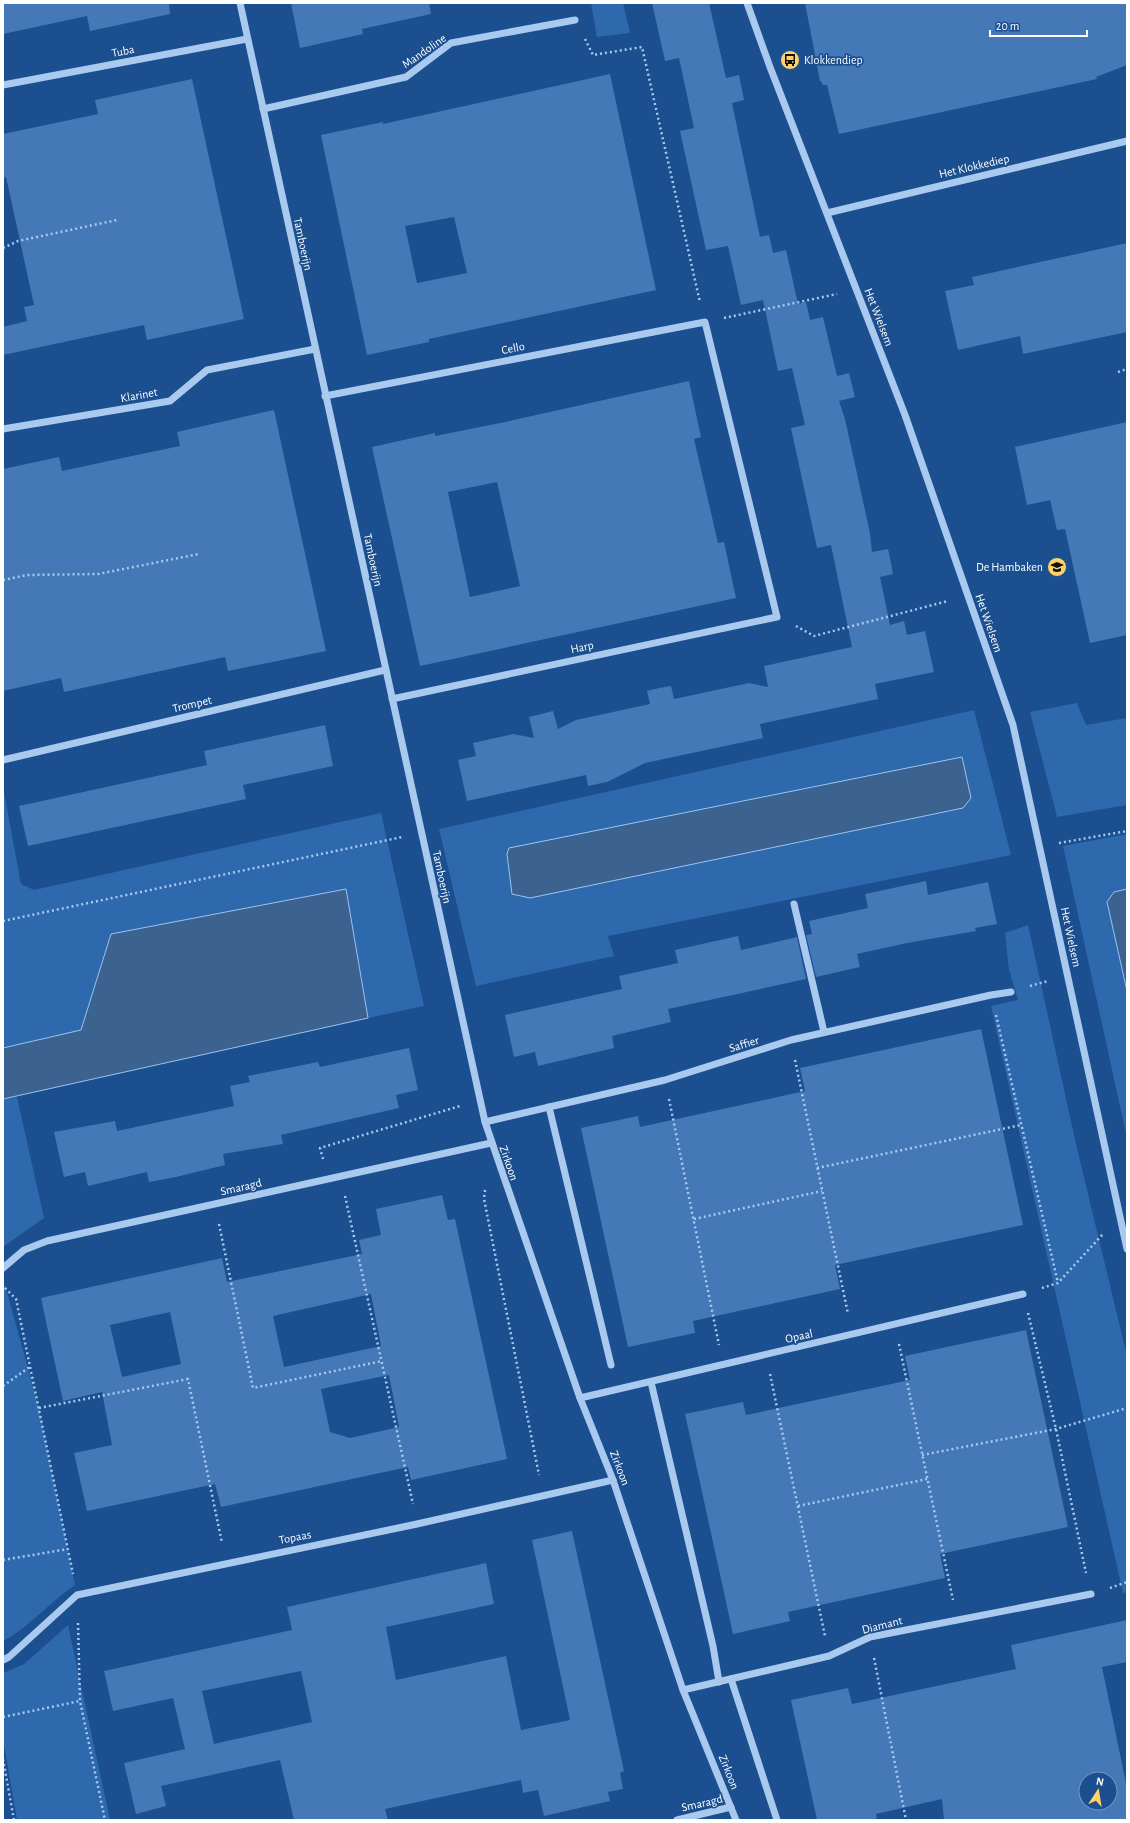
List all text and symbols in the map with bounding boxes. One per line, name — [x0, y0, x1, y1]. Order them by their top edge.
scale bar — [990, 12, 1087, 38]
text: 20 m — [996, 20, 1019, 32]
street label: Mandoline — [400, 32, 448, 70]
street label: Tuba — [111, 43, 136, 59]
bus stop icon: Klokkendiep — [779, 49, 801, 71]
place label: Klokkendiep — [804, 54, 863, 66]
street label: Het Klokkediep — [938, 152, 1010, 180]
street label: Tamboerijn — [291, 216, 314, 272]
street label: Het Wielsem — [862, 286, 896, 348]
street label: Cello — [500, 340, 526, 356]
street label: Klarinet — [120, 386, 159, 404]
street label: Tamboerijn — [361, 532, 384, 588]
school or university icon: De Hambaken — [1046, 556, 1068, 578]
place label: De Hambaken — [976, 561, 1043, 573]
street label: Het Wielsem — [973, 592, 1005, 654]
street label: Harp — [569, 639, 595, 655]
street label: Trompet — [171, 694, 213, 714]
street label: Tamboerijn — [430, 849, 453, 905]
street label: Het Wielsem — [1059, 906, 1083, 968]
street label: Saffier — [728, 1034, 760, 1054]
street label: Zirkoon — [497, 1144, 521, 1182]
street label: Smaragd — [219, 1176, 263, 1198]
street label: Opaal — [784, 1327, 814, 1345]
street label: Zirkoon — [608, 1449, 632, 1487]
street label: Topaas — [278, 1528, 312, 1546]
street label: Diamant — [861, 1614, 904, 1636]
street label: Zirkoon — [717, 1753, 741, 1791]
north arrow — [1078, 1771, 1118, 1811]
text: N — [1095, 1776, 1105, 1788]
street label: Smaragd — [680, 1792, 724, 1814]

